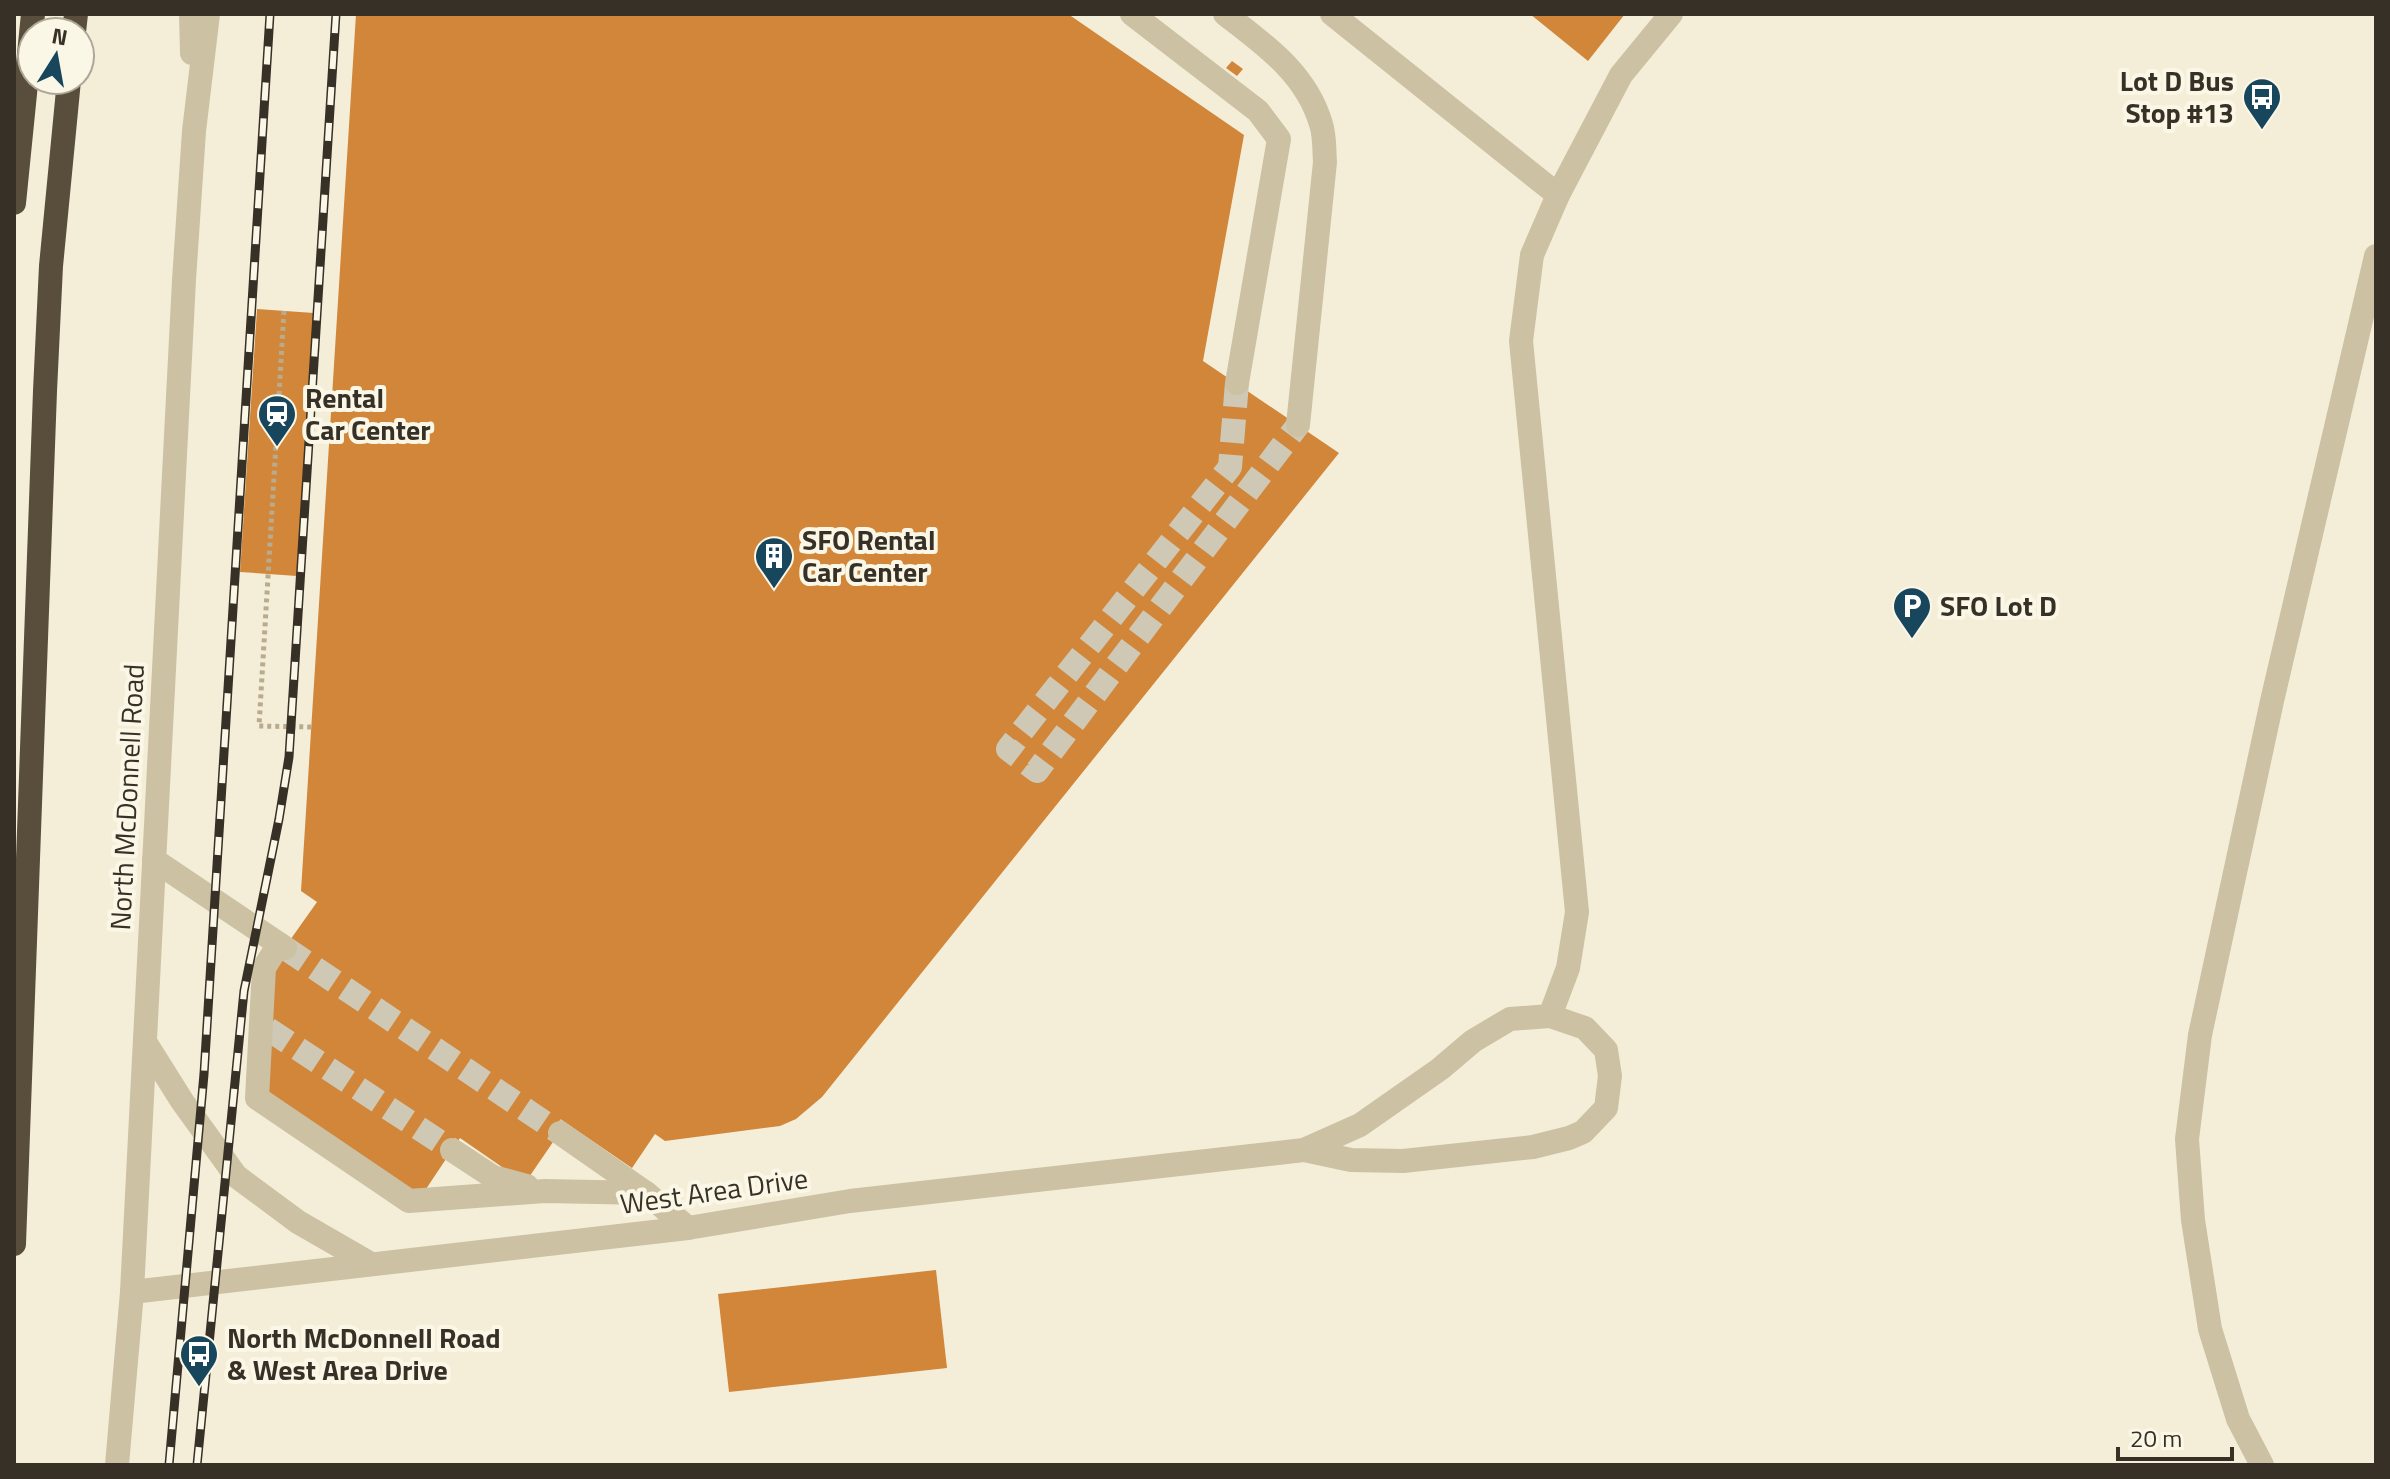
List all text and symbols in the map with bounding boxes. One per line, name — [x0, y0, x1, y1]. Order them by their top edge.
north arrow — [16, 16, 96, 96]
text: N — [49, 18, 71, 55]
place label: Lot D Bus Stop #13 — [2120, 59, 2234, 134]
bus stop icon: Lot D Bus Stop #13 — [2241, 76, 2283, 131]
place label: Rental Car Center — [305, 376, 431, 451]
station icon: Rental Car Center — [256, 393, 298, 448]
place label: SFO Rental Car Center — [802, 518, 935, 593]
building icon: SFO Rental Car Center — [753, 535, 795, 590]
place label: SFO Lot D — [1940, 584, 2057, 627]
parking icon: SFO Lot D — [1891, 585, 1933, 640]
street label: North McDonnell Road — [98, 663, 155, 931]
street label: West Area Drive — [617, 1156, 811, 1225]
place label: North McDonnell Road & West Area Drive — [227, 1316, 501, 1391]
bus stop icon: North McDonnell Road & West Area Drive — [178, 1333, 220, 1388]
scale bar — [2118, 1411, 2232, 1461]
text: 20 m — [2130, 1420, 2182, 1456]

